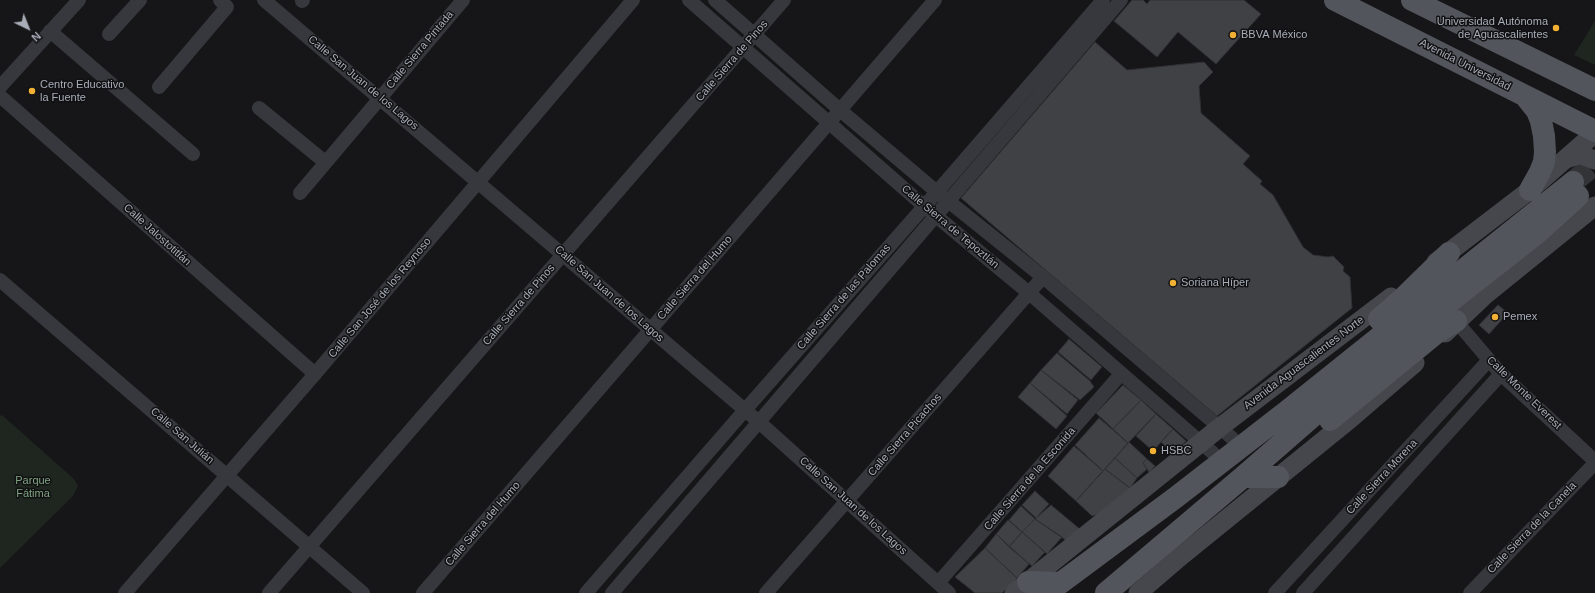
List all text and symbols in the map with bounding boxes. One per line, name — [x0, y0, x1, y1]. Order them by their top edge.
north arrow — [8, 8, 48, 48]
street label: Calle Sierra Pintada — [384, 8, 456, 92]
place label: Universidad Autónoma de Aguascalientes — [1437, 15, 1548, 41]
street label: Calle Sierra de Pinos — [693, 18, 771, 104]
marker: Universidad Autónoma de Aguascalientes — [1551, 23, 1561, 33]
place label: BBVA México — [1241, 28, 1307, 42]
text: N — [29, 30, 43, 44]
marker: BBVA México — [1228, 30, 1238, 40]
street label: Calle San Juan de los Lagos — [305, 33, 421, 133]
street label: Avenida Universidad — [1417, 36, 1513, 94]
place label: Centro Educativo la Fuente — [40, 78, 124, 104]
marker: Centro Educativo la Fuente — [27, 86, 37, 96]
street label: Calle Sierra de Tepoztlán — [899, 182, 1001, 272]
street label: Calle Jalostotitlán — [121, 201, 193, 269]
street label: Calle Sierra del Humo — [655, 233, 735, 323]
street label: Calle San José de los Reynoso — [326, 235, 434, 361]
street label: Calle Sierra de las Palomas — [794, 241, 894, 353]
street label: Calle San Juan de los Lagos — [552, 243, 666, 345]
street label: Calle Sierra de Pinos — [480, 262, 558, 348]
place label: Soriana Híper — [1181, 276, 1249, 290]
marker: Soriana Híper — [1168, 278, 1178, 288]
place label: Pemex — [1503, 310, 1537, 324]
marker: Pemex — [1490, 312, 1500, 322]
street label: Avenida Aguascalientes Norte — [1241, 313, 1367, 413]
street label: Calle Monte Everest — [1484, 354, 1564, 432]
street label: Calle Sierra Picachos — [866, 391, 944, 479]
street label: Calle San Julián — [148, 405, 216, 467]
street label: Calle Sierra de la Esconida — [981, 425, 1079, 533]
street label: Calle Sierra Morena — [1344, 437, 1420, 517]
place label: HSBC — [1161, 444, 1192, 458]
marker: HSBC — [1148, 446, 1158, 456]
street label: Calle San Juan de los Lagos — [797, 454, 909, 558]
park label: Parque Fátima — [15, 474, 51, 500]
street label: Calle Sierra del Humo — [443, 479, 523, 569]
street label: Calle Sierra de la Canela — [1485, 479, 1579, 577]

